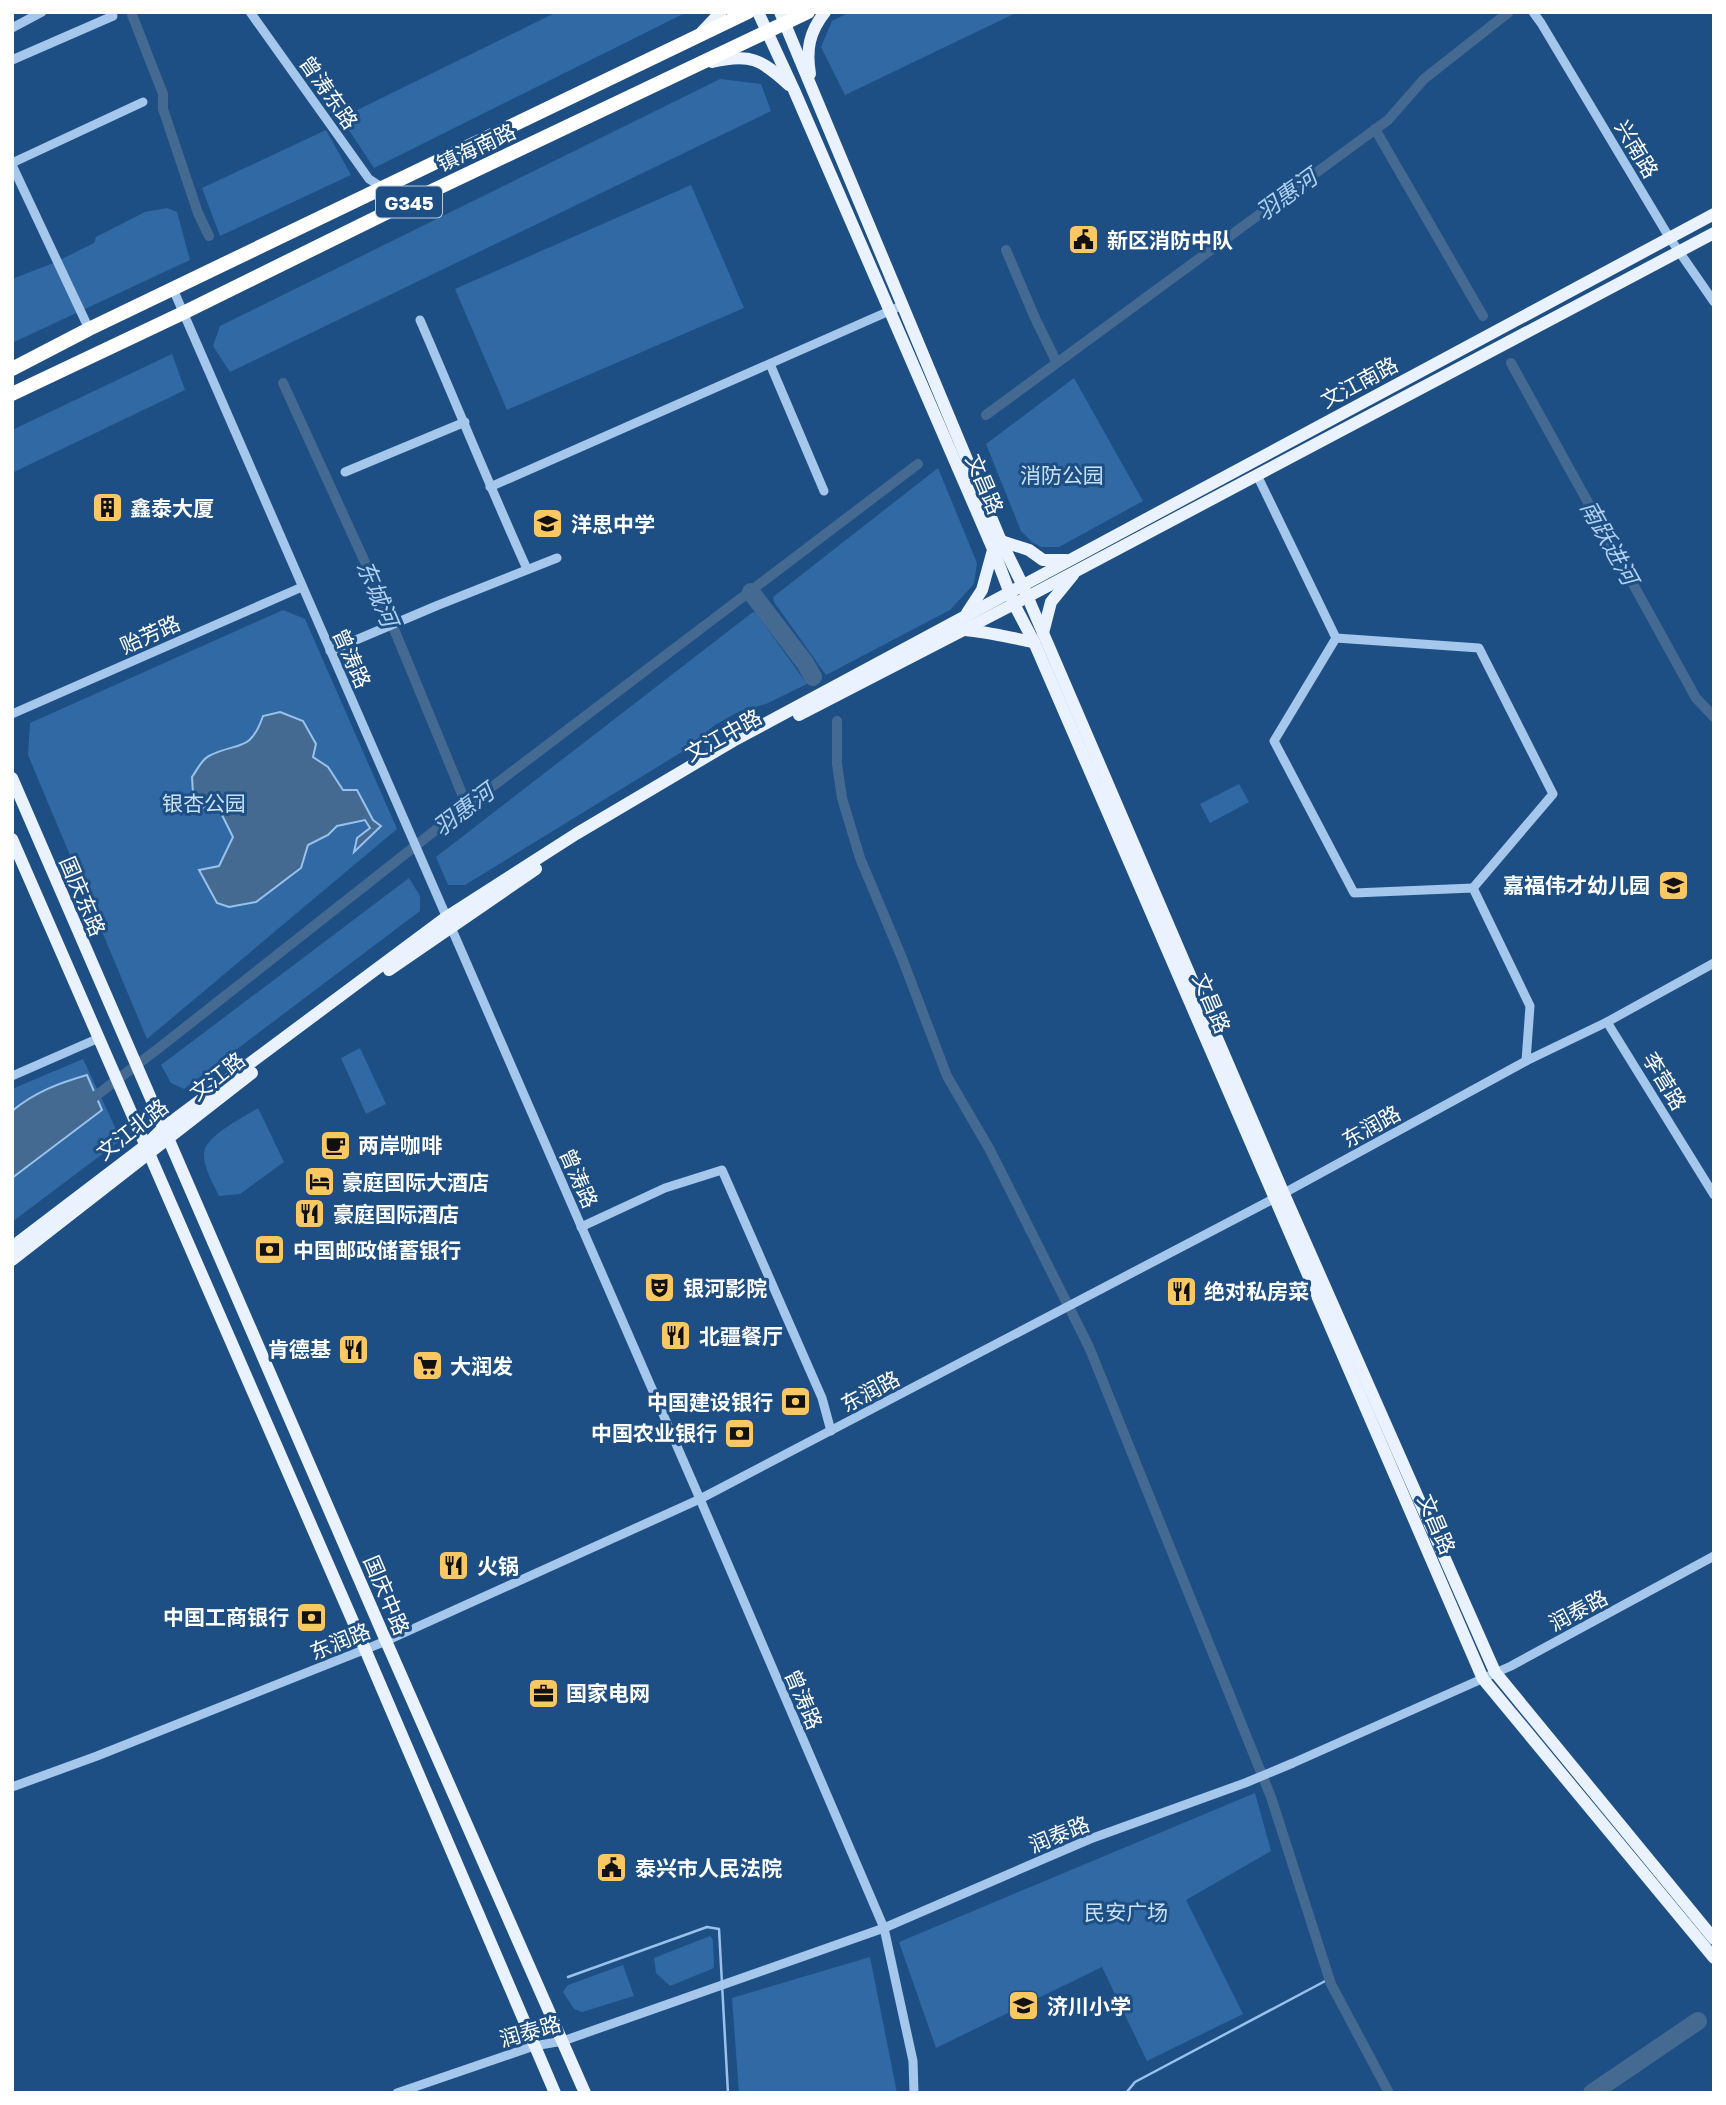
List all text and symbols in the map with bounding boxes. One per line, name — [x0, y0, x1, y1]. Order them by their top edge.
street label: 曾涛东路 — [294, 50, 364, 134]
street label: 兴南路 — [1610, 115, 1664, 183]
street label: 镇海南路 — [432, 117, 520, 177]
water label: 羽惠河 — [1250, 160, 1325, 226]
road number: G345 — [376, 186, 442, 218]
public building icon: 新区消防中队 — [1067, 223, 1101, 257]
place label: 新区消防中队 — [1107, 227, 1233, 253]
street label: 文江南路 — [1316, 351, 1402, 413]
street label: 文昌路 — [961, 450, 1009, 518]
park label: 消防公园 — [1020, 462, 1104, 488]
building icon: 鑫泰大厦 — [90, 491, 124, 525]
place label: 鑫泰大厦 — [130, 495, 214, 521]
water label: 南跃进河 — [1575, 495, 1646, 593]
school or university icon: 洋思中学 — [531, 507, 565, 541]
place label: 洋思中学 — [571, 511, 655, 537]
water label: 东城河 — [352, 556, 406, 634]
street label: 贻芳路 — [116, 609, 184, 659]
street label: 曾涛路 — [327, 624, 377, 692]
street label: 文江中路 — [680, 703, 766, 767]
water label: 羽惠河 — [427, 775, 502, 841]
park label: 银杏公园 — [162, 790, 246, 816]
street label: 国庆东路 — [55, 852, 111, 940]
school or university icon: 嘉福伟才幼儿园 — [1656, 868, 1690, 902]
place label: 嘉福伟才幼儿园 — [1503, 872, 1650, 898]
street label: 文昌路 — [1188, 969, 1236, 1037]
street label: 文江路 — [184, 1046, 250, 1106]
street label: 李营路 — [1638, 1047, 1692, 1115]
street label: 文江北路 — [91, 1093, 173, 1165]
street label: 东润路 — [1337, 1099, 1405, 1153]
cafe icon: 两岸咖啡 — [318, 1128, 352, 1162]
place label: 两岸咖啡 — [358, 1132, 442, 1158]
street label: 曾涛路 — [554, 1144, 604, 1212]
hotel icon: 豪庭国际大酒店 — [302, 1165, 336, 1199]
place label: 豪庭国际大酒店 — [342, 1169, 489, 1195]
restaurant icon: 豪庭国际酒店 — [293, 1197, 327, 1231]
place label: 豪庭国际酒店 — [333, 1201, 459, 1227]
bank icon: 中国邮政储蓄银行 — [253, 1233, 287, 1267]
place label: 中国邮政储蓄银行 — [293, 1237, 461, 1263]
theatre icon: 银河影院 — [643, 1271, 677, 1305]
restaurant icon: 绝对私房菜 — [1164, 1274, 1198, 1308]
place label: 银河影院 — [683, 1275, 767, 1301]
place label: 绝对私房菜 — [1204, 1278, 1309, 1304]
restaurant icon: 北疆餐厅 — [659, 1319, 693, 1353]
place label: 北疆餐厅 — [699, 1323, 783, 1349]
restaurant icon: 肯德基 — [337, 1332, 371, 1366]
place label: 肯德基 — [268, 1336, 331, 1362]
supermarket icon: 大润发 — [410, 1349, 444, 1383]
place label: 大润发 — [450, 1353, 513, 1379]
street label: 东润路 — [836, 1365, 904, 1417]
bank icon: 中国建设银行 — [779, 1385, 813, 1419]
place label: 中国建设银行 — [647, 1389, 773, 1415]
bank icon: 中国农业银行 — [723, 1416, 757, 1450]
place label: 中国农业银行 — [591, 1420, 717, 1446]
street label: 文昌路 — [1413, 1490, 1461, 1558]
restaurant icon: 火锅 — [437, 1549, 471, 1583]
street label: 国庆中路 — [359, 1551, 415, 1639]
place label: 火锅 — [477, 1553, 519, 1579]
street label: 润泰路 — [1544, 1584, 1612, 1636]
bank icon: 中国工商银行 — [295, 1600, 329, 1634]
place label: 中国工商银行 — [163, 1604, 289, 1630]
street label: 东润路 — [306, 1617, 374, 1665]
street label: 曾涛路 — [780, 1665, 828, 1733]
office icon: 国家电网 — [526, 1676, 560, 1710]
place label: 国家电网 — [566, 1680, 650, 1706]
street label: 润泰路 — [1025, 1810, 1093, 1858]
public building icon: 泰兴市人民法院 — [595, 1851, 629, 1885]
place label: 泰兴市人民法院 — [635, 1855, 782, 1881]
park label: 民安广场 — [1084, 1899, 1168, 1925]
school or university icon: 济川小学 — [1007, 1989, 1041, 2023]
place label: 济川小学 — [1047, 1993, 1131, 2019]
street label: 润泰路 — [496, 2010, 564, 2052]

